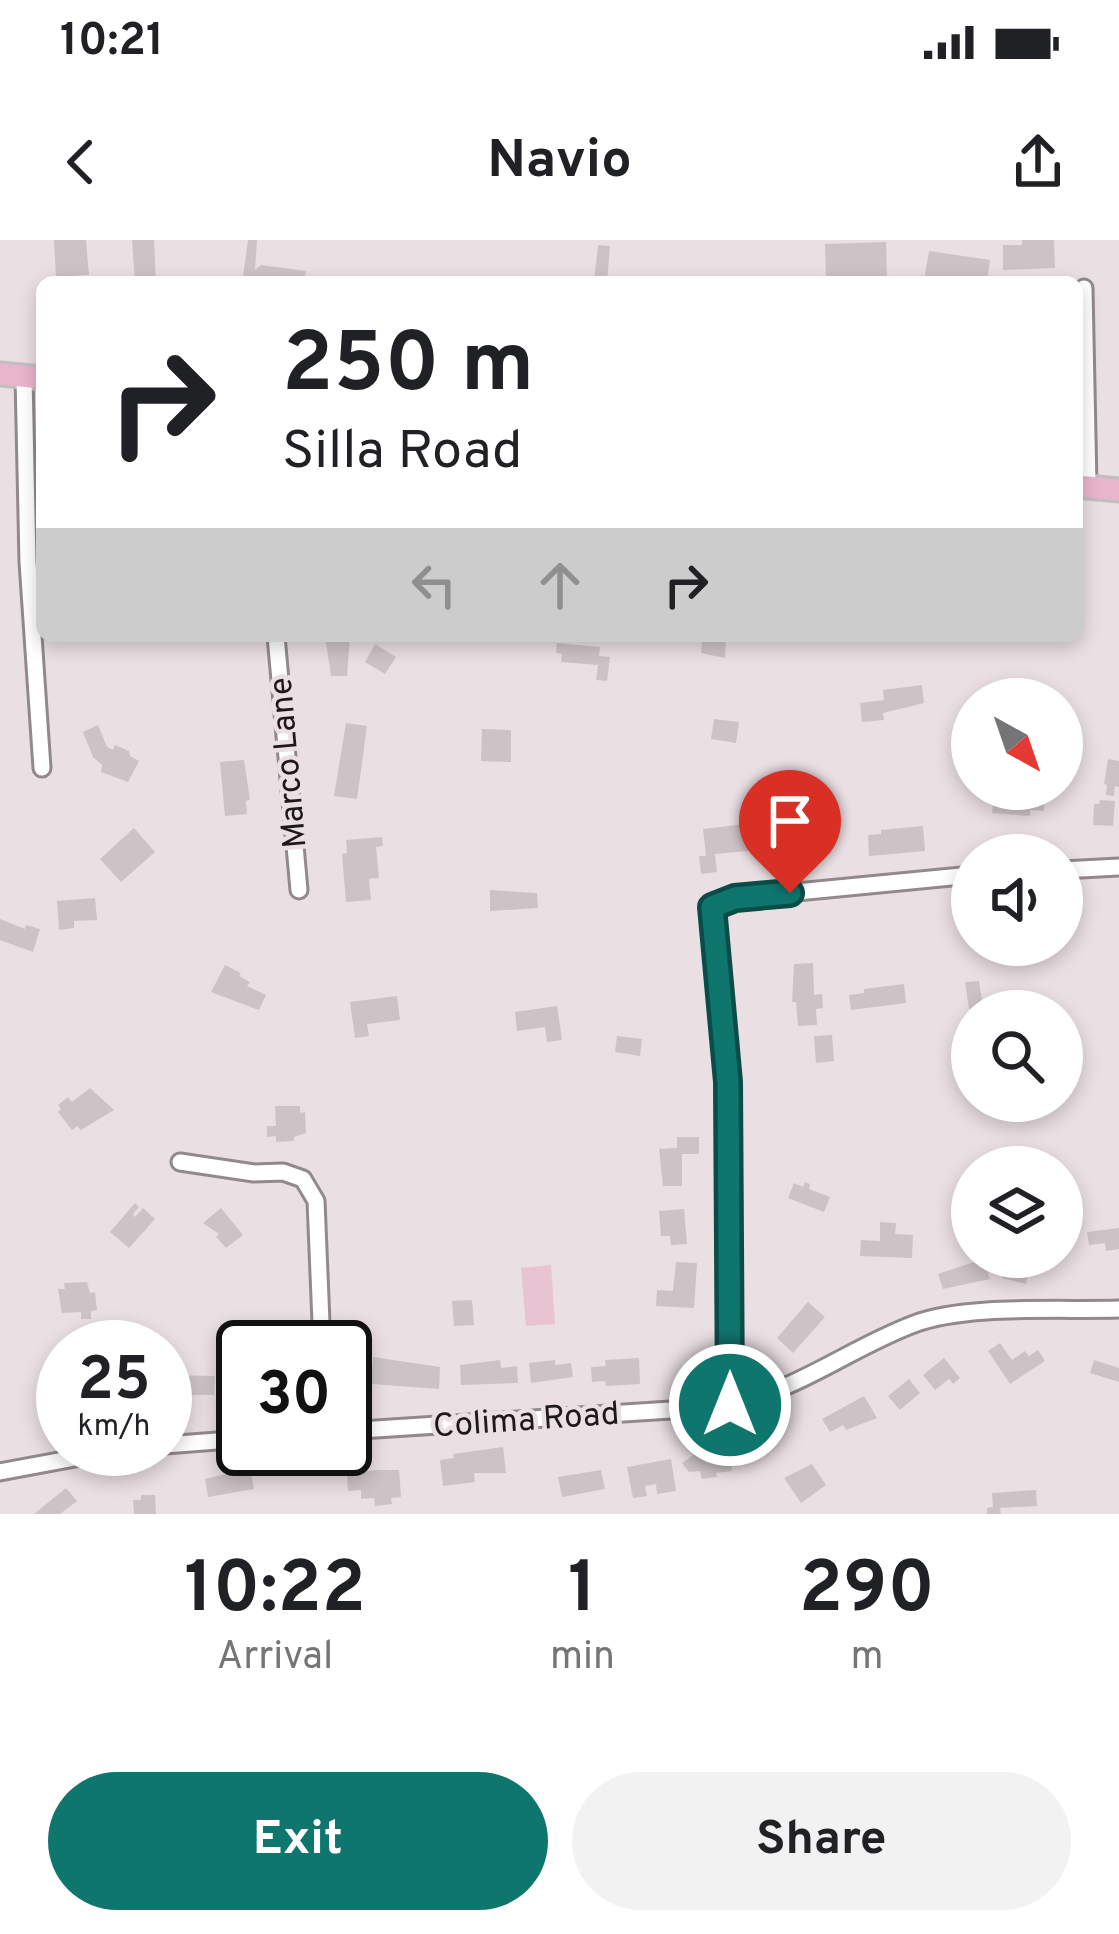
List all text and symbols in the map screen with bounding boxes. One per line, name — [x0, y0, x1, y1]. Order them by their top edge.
text: 10:21 — [60, 14, 164, 71]
text: Navio — [487, 128, 632, 197]
icon: back — [48, 129, 114, 195]
icon: share — [1005, 129, 1071, 195]
text: 250 m — [282, 315, 534, 421]
icon: right — [84, 324, 240, 480]
text: Silla Road — [282, 419, 522, 488]
icon: left — [401, 552, 467, 618]
icon: ahead — [527, 552, 593, 618]
icon: right — [653, 552, 719, 618]
street label: Marco Lane — [262, 675, 318, 850]
north arrow — [951, 678, 1083, 810]
map controls — [951, 678, 1083, 1278]
pin — [739, 770, 841, 893]
icon: arrive — [757, 788, 823, 854]
button: sound — [951, 834, 1083, 966]
button: search — [951, 990, 1083, 1122]
button: layers — [951, 1146, 1083, 1278]
speed limit sign: 30 — [216, 1320, 372, 1476]
position arrow — [667, 1342, 793, 1468]
text: 25 — [77, 1345, 151, 1421]
street label: Colima Road — [432, 1395, 621, 1449]
text: km/h — [78, 1409, 150, 1446]
text: 10:22 — [184, 1546, 366, 1638]
text: 1 — [568, 1546, 597, 1638]
text: 290 — [799, 1546, 935, 1638]
text: Arrival — [217, 1634, 333, 1683]
text: min — [550, 1634, 615, 1683]
text: m — [850, 1634, 883, 1683]
button: Exit — [48, 1772, 548, 1910]
button: Share — [572, 1772, 1071, 1910]

